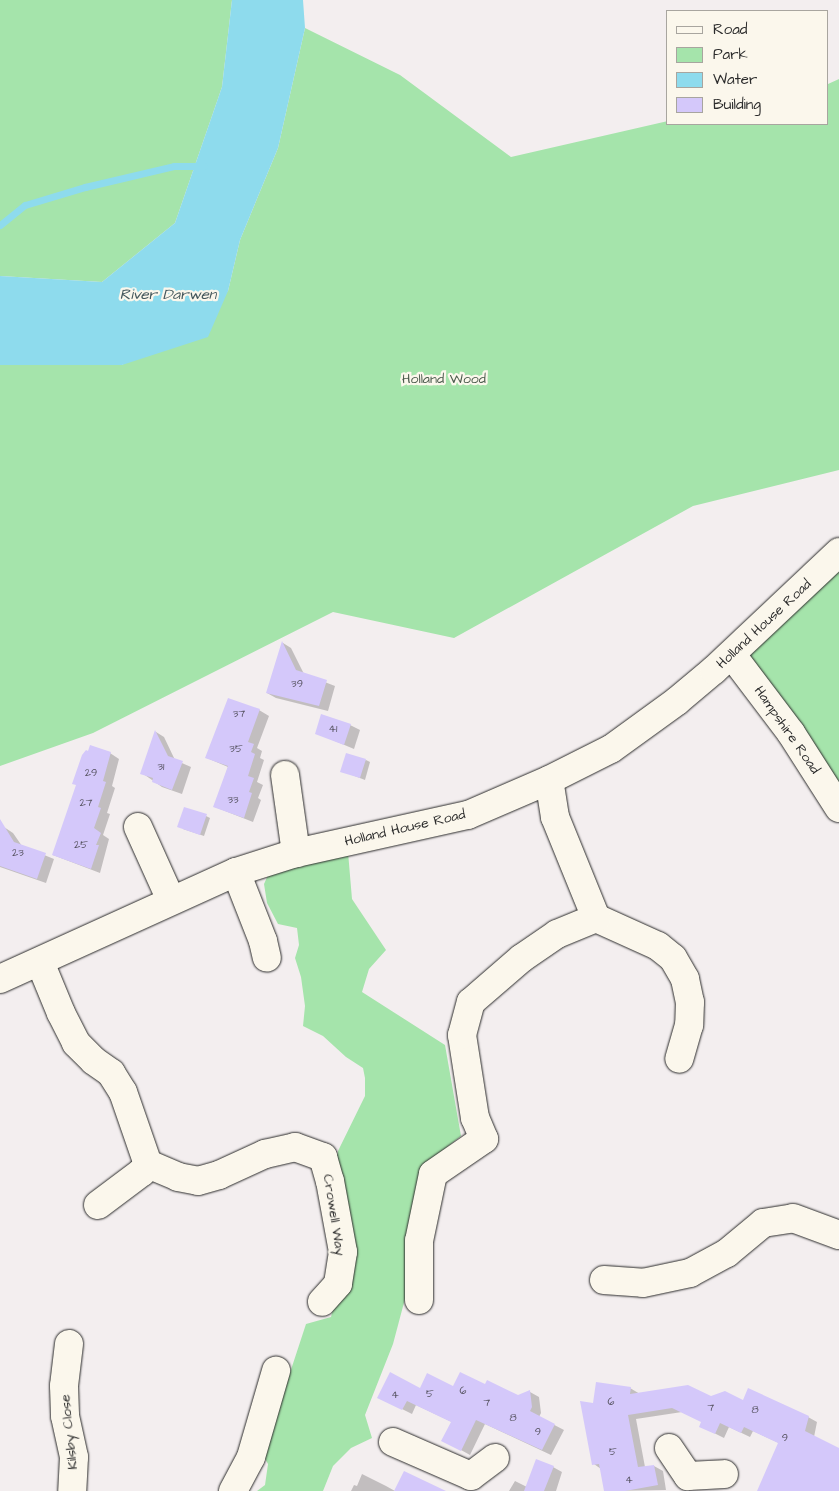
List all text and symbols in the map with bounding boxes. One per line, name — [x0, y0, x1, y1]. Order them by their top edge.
legend — [666, 10, 829, 125]
text: Road — [713, 19, 747, 40]
text: Park — [713, 44, 748, 65]
text: Water — [713, 69, 757, 90]
text: Building — [713, 94, 761, 115]
water label: River Darwen — [120, 286, 216, 304]
park label: Holland Wood — [402, 371, 486, 387]
street label: Holland House Road — [713, 576, 815, 672]
house number: 39 — [291, 677, 303, 691]
street label: Hampshire Road — [750, 683, 824, 777]
house number: 37 — [233, 707, 245, 721]
house number: 41 — [329, 722, 337, 736]
house number: 35 — [229, 742, 243, 756]
house number: 31 — [157, 760, 165, 774]
house number: 29 — [85, 766, 97, 780]
house number: 33 — [227, 793, 239, 807]
house number: 27 — [79, 796, 93, 810]
street label: Holland House Road — [343, 806, 467, 850]
house number: 25 — [74, 838, 88, 852]
house number: 23 — [12, 846, 24, 860]
street label: Crowell Way — [319, 1173, 349, 1257]
house number: 6 — [460, 1384, 466, 1398]
house number: 5 — [426, 1387, 434, 1401]
house number: 4 — [391, 1388, 399, 1402]
street label: Kilsby Close — [57, 1394, 81, 1470]
house number: 6 — [608, 1395, 614, 1409]
house number: 7 — [484, 1396, 490, 1410]
house number: 7 — [708, 1401, 714, 1415]
house number: 8 — [751, 1403, 759, 1417]
house number: 8 — [509, 1411, 517, 1425]
house number: 9 — [535, 1425, 541, 1439]
house number: 9 — [782, 1431, 788, 1445]
house number: 5 — [609, 1445, 617, 1459]
house number: 4 — [625, 1473, 633, 1487]

